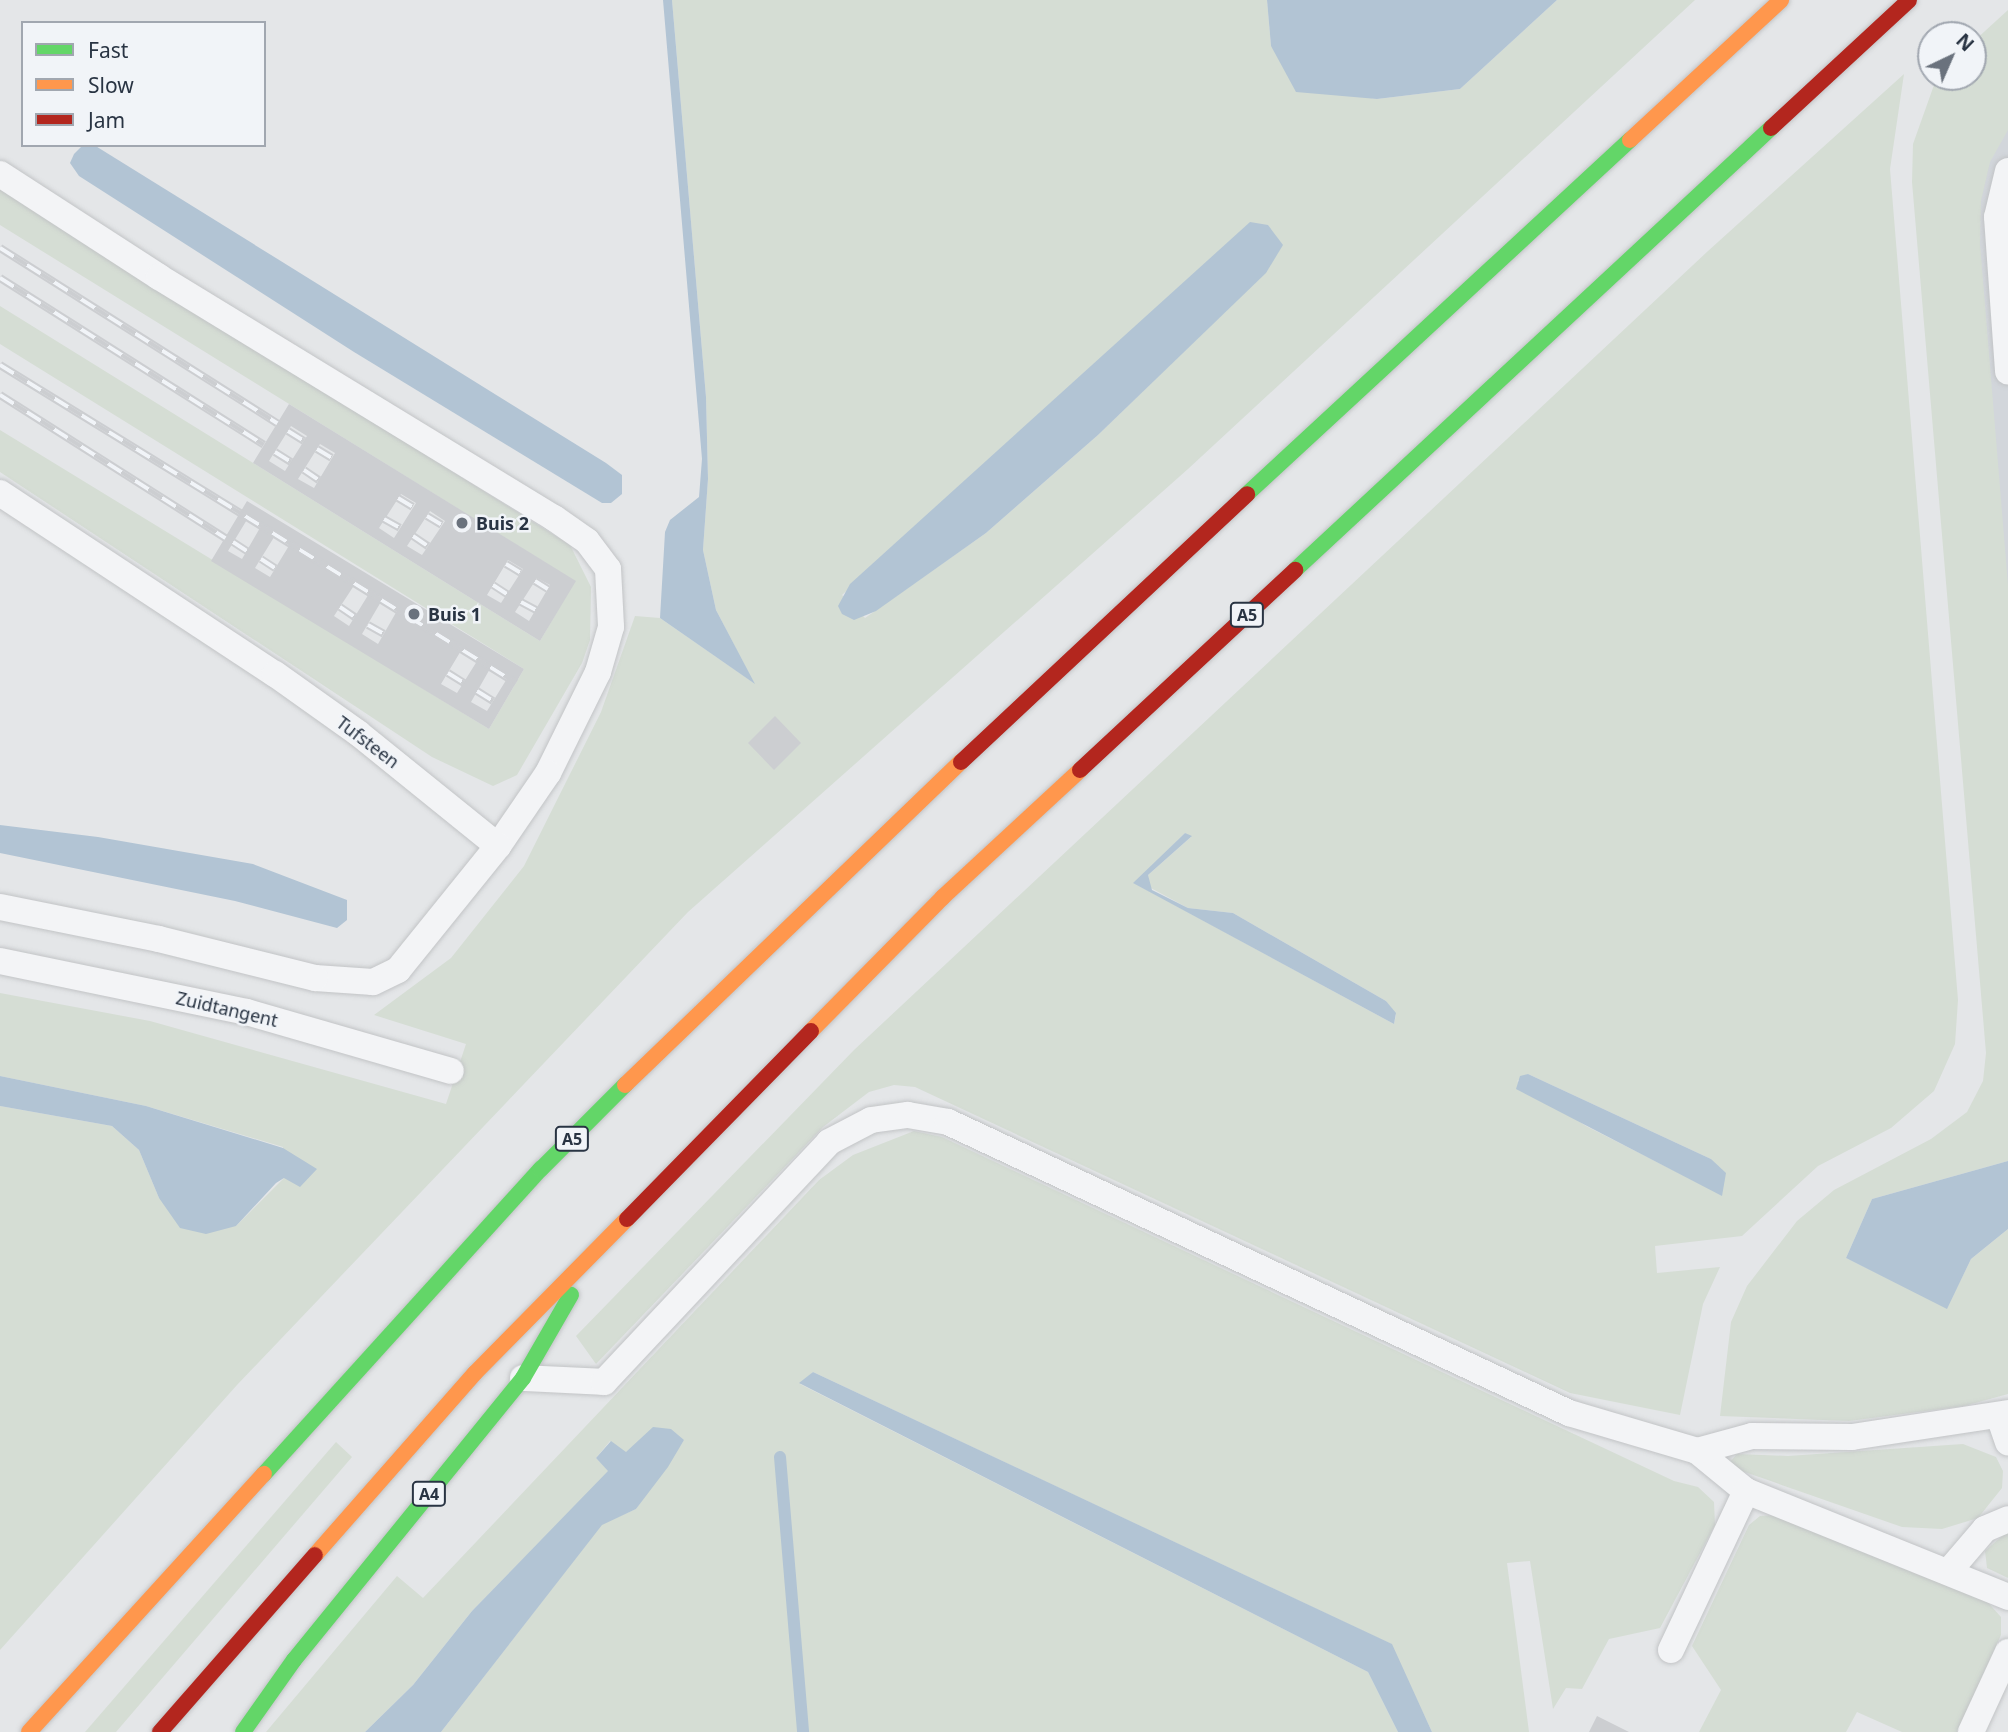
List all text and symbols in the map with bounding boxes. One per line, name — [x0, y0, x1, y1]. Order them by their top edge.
legend — [21, 21, 266, 147]
north arrow — [1917, 21, 1987, 91]
text: N — [1951, 28, 1980, 57]
text: Fast — [88, 36, 128, 64]
text: Slow — [88, 71, 134, 99]
text: Jam — [88, 106, 125, 134]
place label: Buis 2 — [476, 512, 529, 534]
marker: Buis 2 — [454, 515, 470, 531]
road number: A5 — [1230, 602, 1264, 628]
place label: Buis 1 — [428, 603, 481, 625]
marker: Buis 1 — [406, 606, 422, 622]
street label: Tufsteen — [332, 711, 404, 773]
street label: Zuidtangent — [174, 987, 280, 1031]
road number: A5 — [554, 1126, 590, 1152]
road number: A4 — [412, 1482, 446, 1506]

